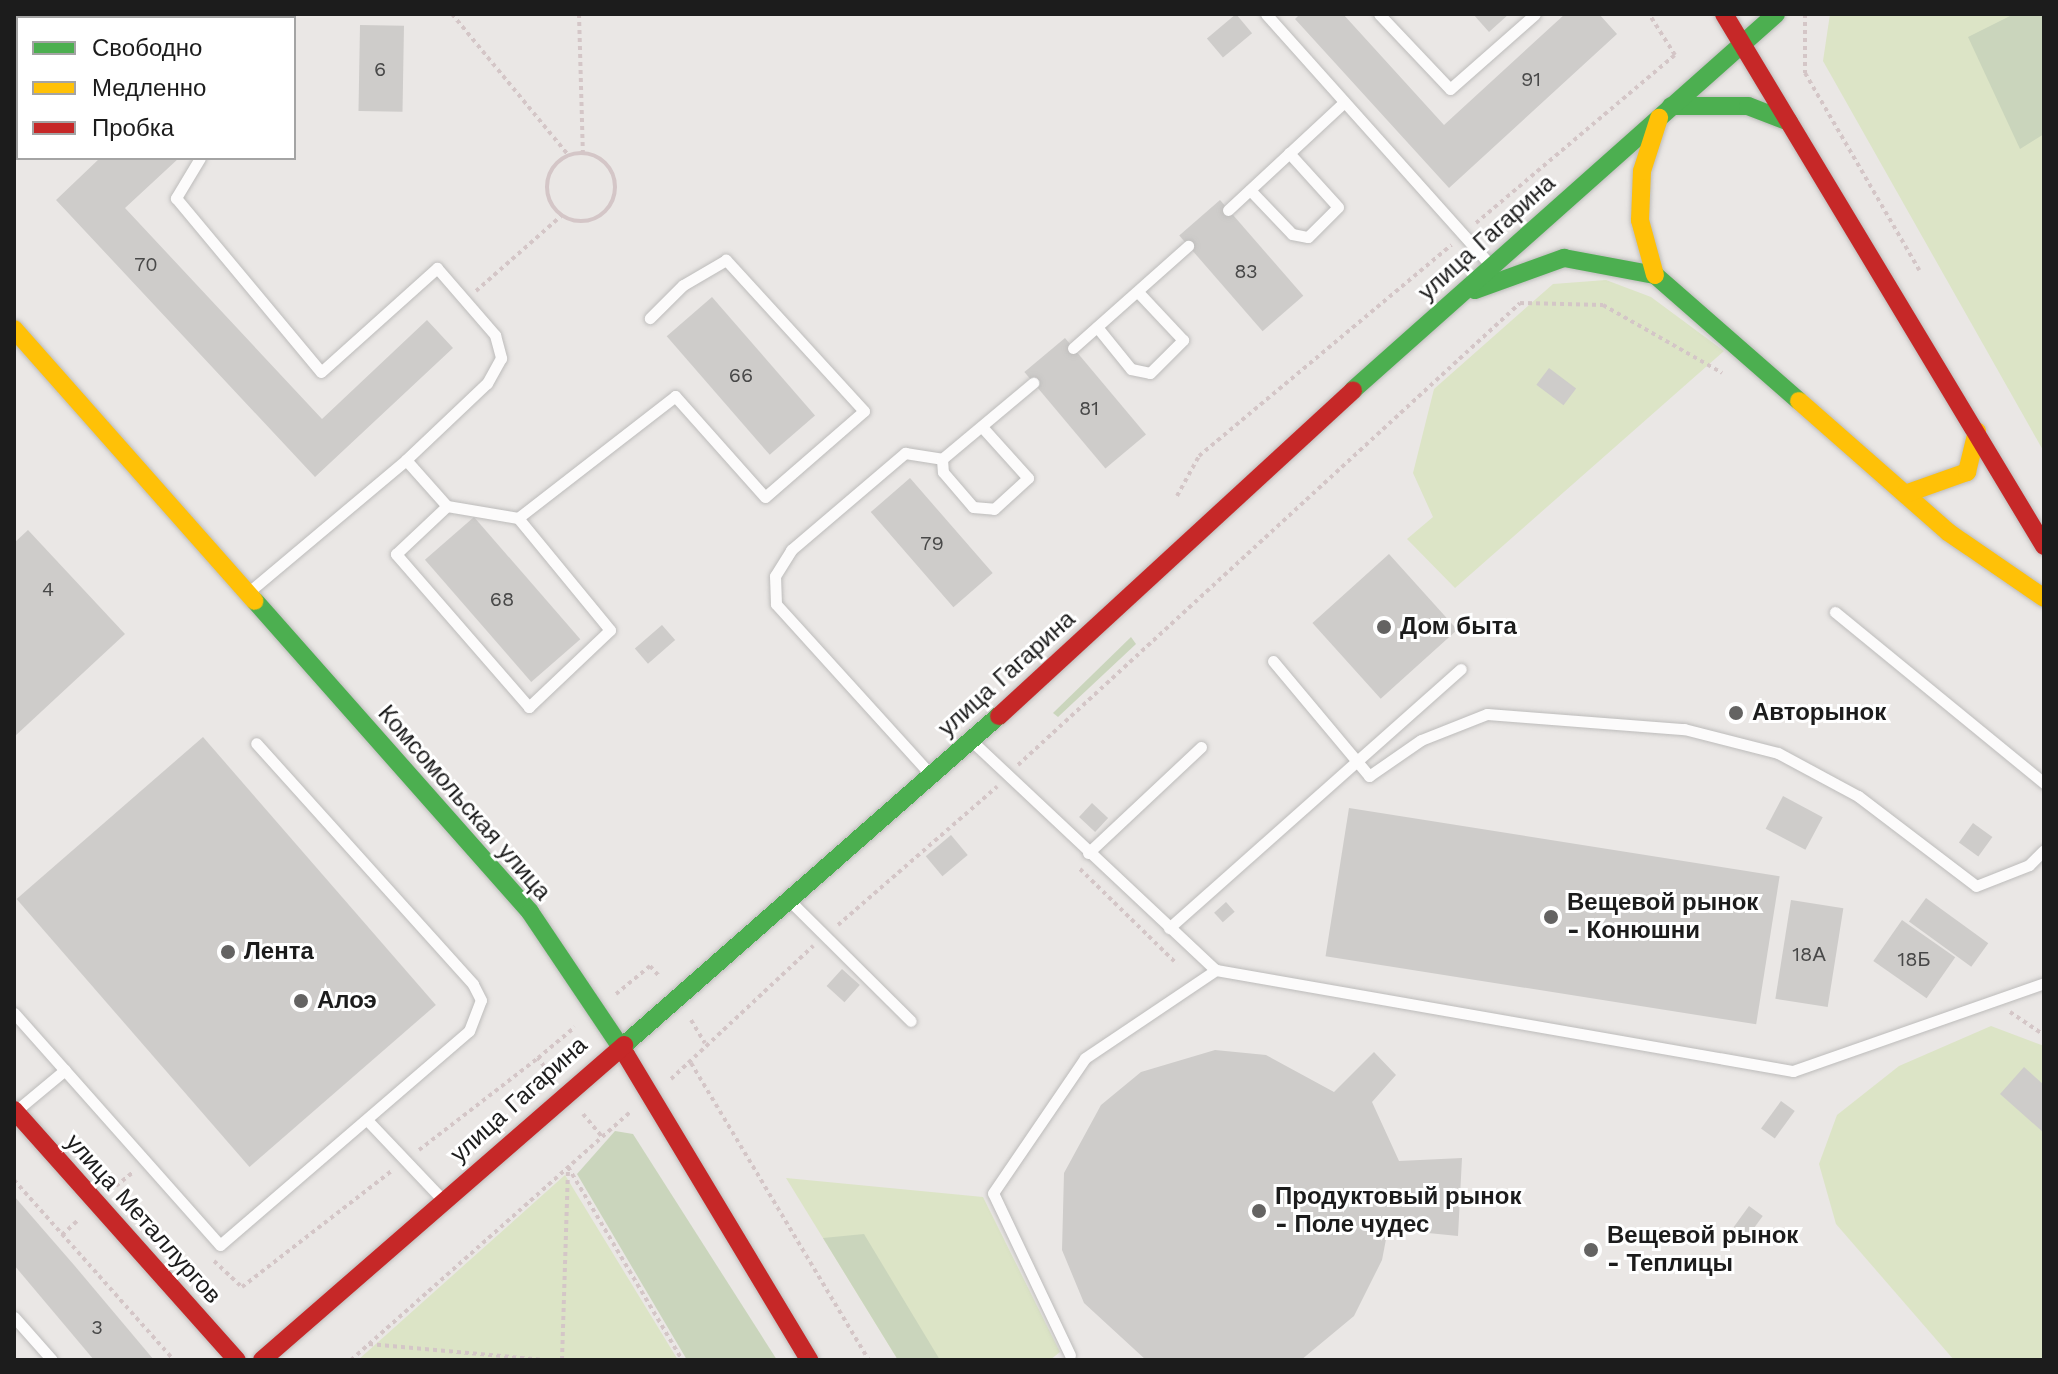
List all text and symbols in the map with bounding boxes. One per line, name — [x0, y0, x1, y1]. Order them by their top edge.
legend — [16, 16, 296, 160]
text: Свободно — [92, 34, 202, 62]
house number: 6 — [374, 57, 386, 81]
house number: 91 — [1521, 67, 1541, 91]
text: Медленно — [92, 74, 206, 102]
text: Пробка — [92, 114, 174, 142]
street label: улица Гагарина — [1413, 169, 1561, 307]
house number: 70 — [134, 252, 158, 276]
house number: 83 — [1234, 259, 1258, 283]
house number: 66 — [729, 363, 753, 387]
house number: 81 — [1079, 396, 1099, 420]
house number: 79 — [920, 531, 944, 555]
house number: 4 — [42, 577, 54, 601]
house number: 68 — [490, 587, 514, 611]
street label: улица Гагарина — [933, 605, 1081, 743]
place label: Дом быта — [1400, 613, 1517, 641]
marker: Дом быта — [1375, 618, 1393, 636]
place label: Авторынок — [1752, 699, 1886, 727]
street label: Комсомольская улица — [372, 700, 556, 906]
marker: Авторынок — [1727, 704, 1745, 722]
place label: Вещевой рынок - Конюшни — [1567, 889, 1758, 945]
marker: Вещевой рынок - Конюшни — [1542, 908, 1560, 926]
place label: Лента — [244, 938, 314, 966]
house number: 18А — [1792, 942, 1826, 966]
marker: Лента — [219, 943, 237, 961]
house number: 18Б — [1897, 947, 1931, 971]
place label: Алоэ — [317, 987, 377, 1015]
marker: Алоэ — [292, 992, 310, 1010]
street label: улица Гагарина — [445, 1031, 593, 1169]
street label: улица Металлургов — [59, 1128, 227, 1310]
place label: Продуктовый рынок - Поле чудес — [1275, 1183, 1521, 1239]
marker: Продуктовый рынок - Поле чудес — [1250, 1202, 1268, 1220]
place label: Вещевой рынок - Теплицы — [1607, 1222, 1798, 1278]
marker: Вещевой рынок - Теплицы — [1582, 1241, 1600, 1259]
house number: 3 — [91, 1315, 103, 1339]

